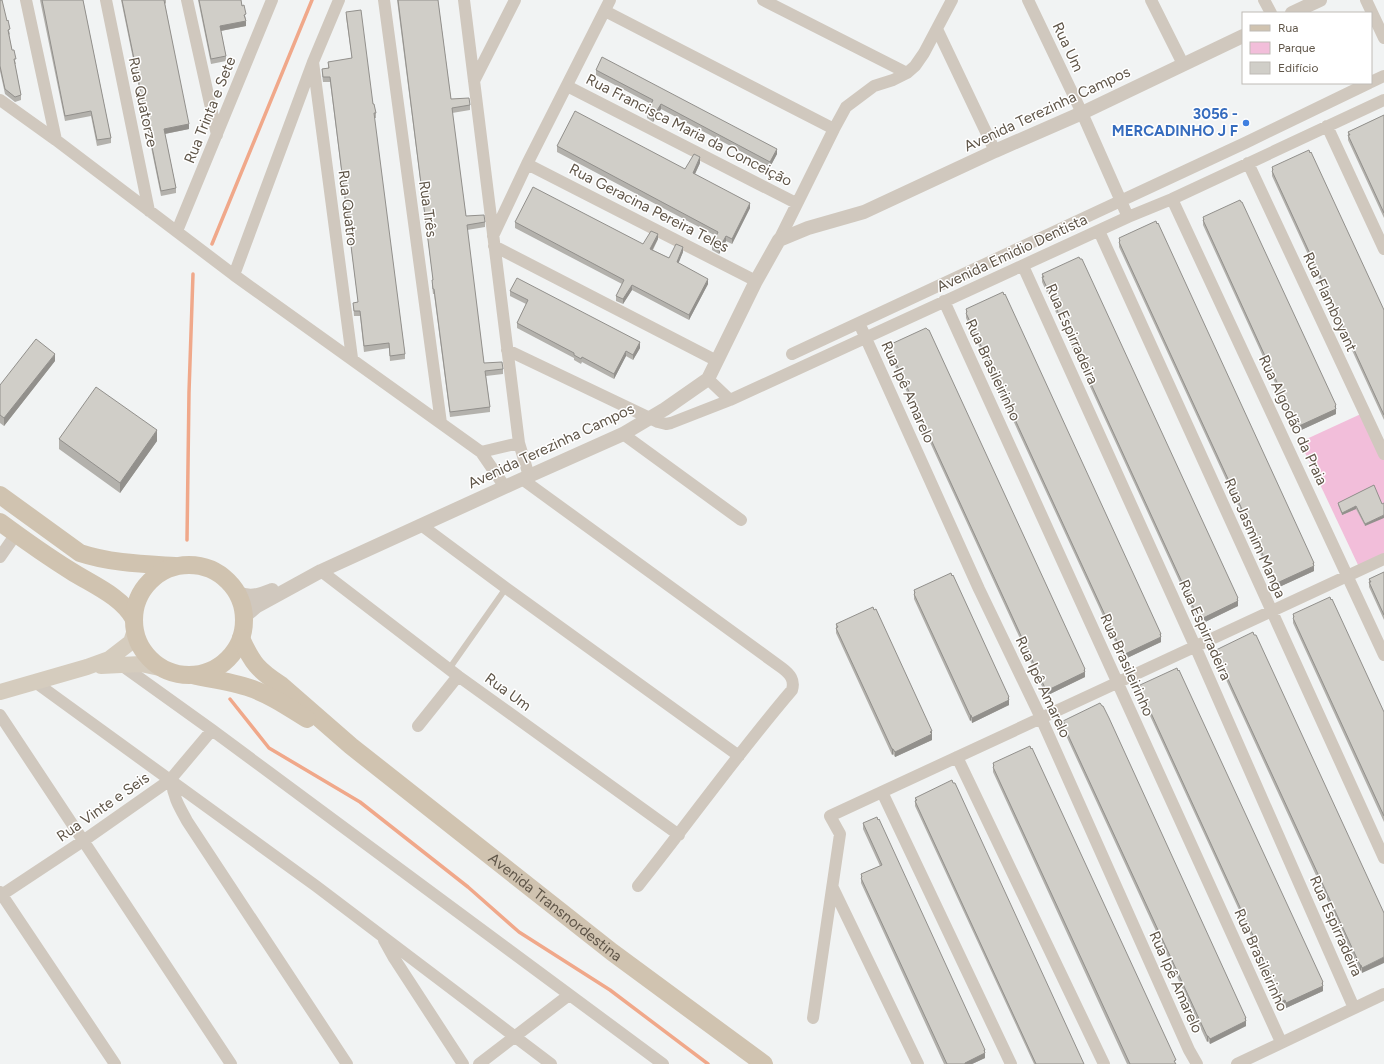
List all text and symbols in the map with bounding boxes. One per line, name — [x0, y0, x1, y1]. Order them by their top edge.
legend — [1242, 12, 1372, 84]
street label: Rua Um — [1049, 19, 1087, 75]
text: Rua — [1278, 21, 1298, 35]
text: Parque — [1278, 41, 1316, 55]
street label: Rua Trinta e Sete — [180, 54, 240, 166]
street label: Rua Quatorze — [125, 55, 161, 149]
text: Edifício — [1278, 61, 1318, 75]
street label: Avenida Terezinha Campos — [961, 63, 1133, 155]
street label: Rua Francisca Maria da Conceição — [583, 70, 795, 190]
place label: 3056 - MERCADINHO J F — [1112, 105, 1238, 140]
marker: 3056 - MERCADINHO J F — [1241, 118, 1251, 128]
street label: Rua Geracina Pereira Teles — [566, 160, 732, 256]
street label: Rua Quatro — [334, 169, 362, 247]
street label: Rua Três — [415, 180, 441, 238]
street label: Avenida Emidio Dentista — [934, 210, 1090, 296]
street label: Rua Flamboyant — [1299, 249, 1361, 355]
street label: Rua Espirradeira — [1042, 281, 1102, 387]
street label: Rua Brasileirinho — [962, 316, 1025, 424]
street label: Rua Ipê Amarelo — [877, 338, 939, 446]
street label: Rua Algodão da Praia — [1255, 352, 1331, 488]
street label: Avenida Terezinha Campos — [465, 400, 637, 492]
street label: Rua Jasmim Manga — [1220, 475, 1290, 601]
street label: Rua Espirradeira — [1175, 577, 1235, 683]
street label: Rua Brasileirinho — [1096, 611, 1158, 719]
street label: Rua Ipê Amarelo — [1012, 633, 1074, 741]
street label: Rua Um — [481, 669, 535, 715]
street label: Rua Vinte e Seis — [53, 768, 153, 846]
street label: Avenida Transnordestina — [485, 849, 625, 965]
street label: Rua Espirradeira — [1306, 873, 1366, 979]
street label: Rua Brasileirinho — [1230, 906, 1292, 1014]
street label: Rua Ipê Amarelo — [1145, 928, 1207, 1036]

